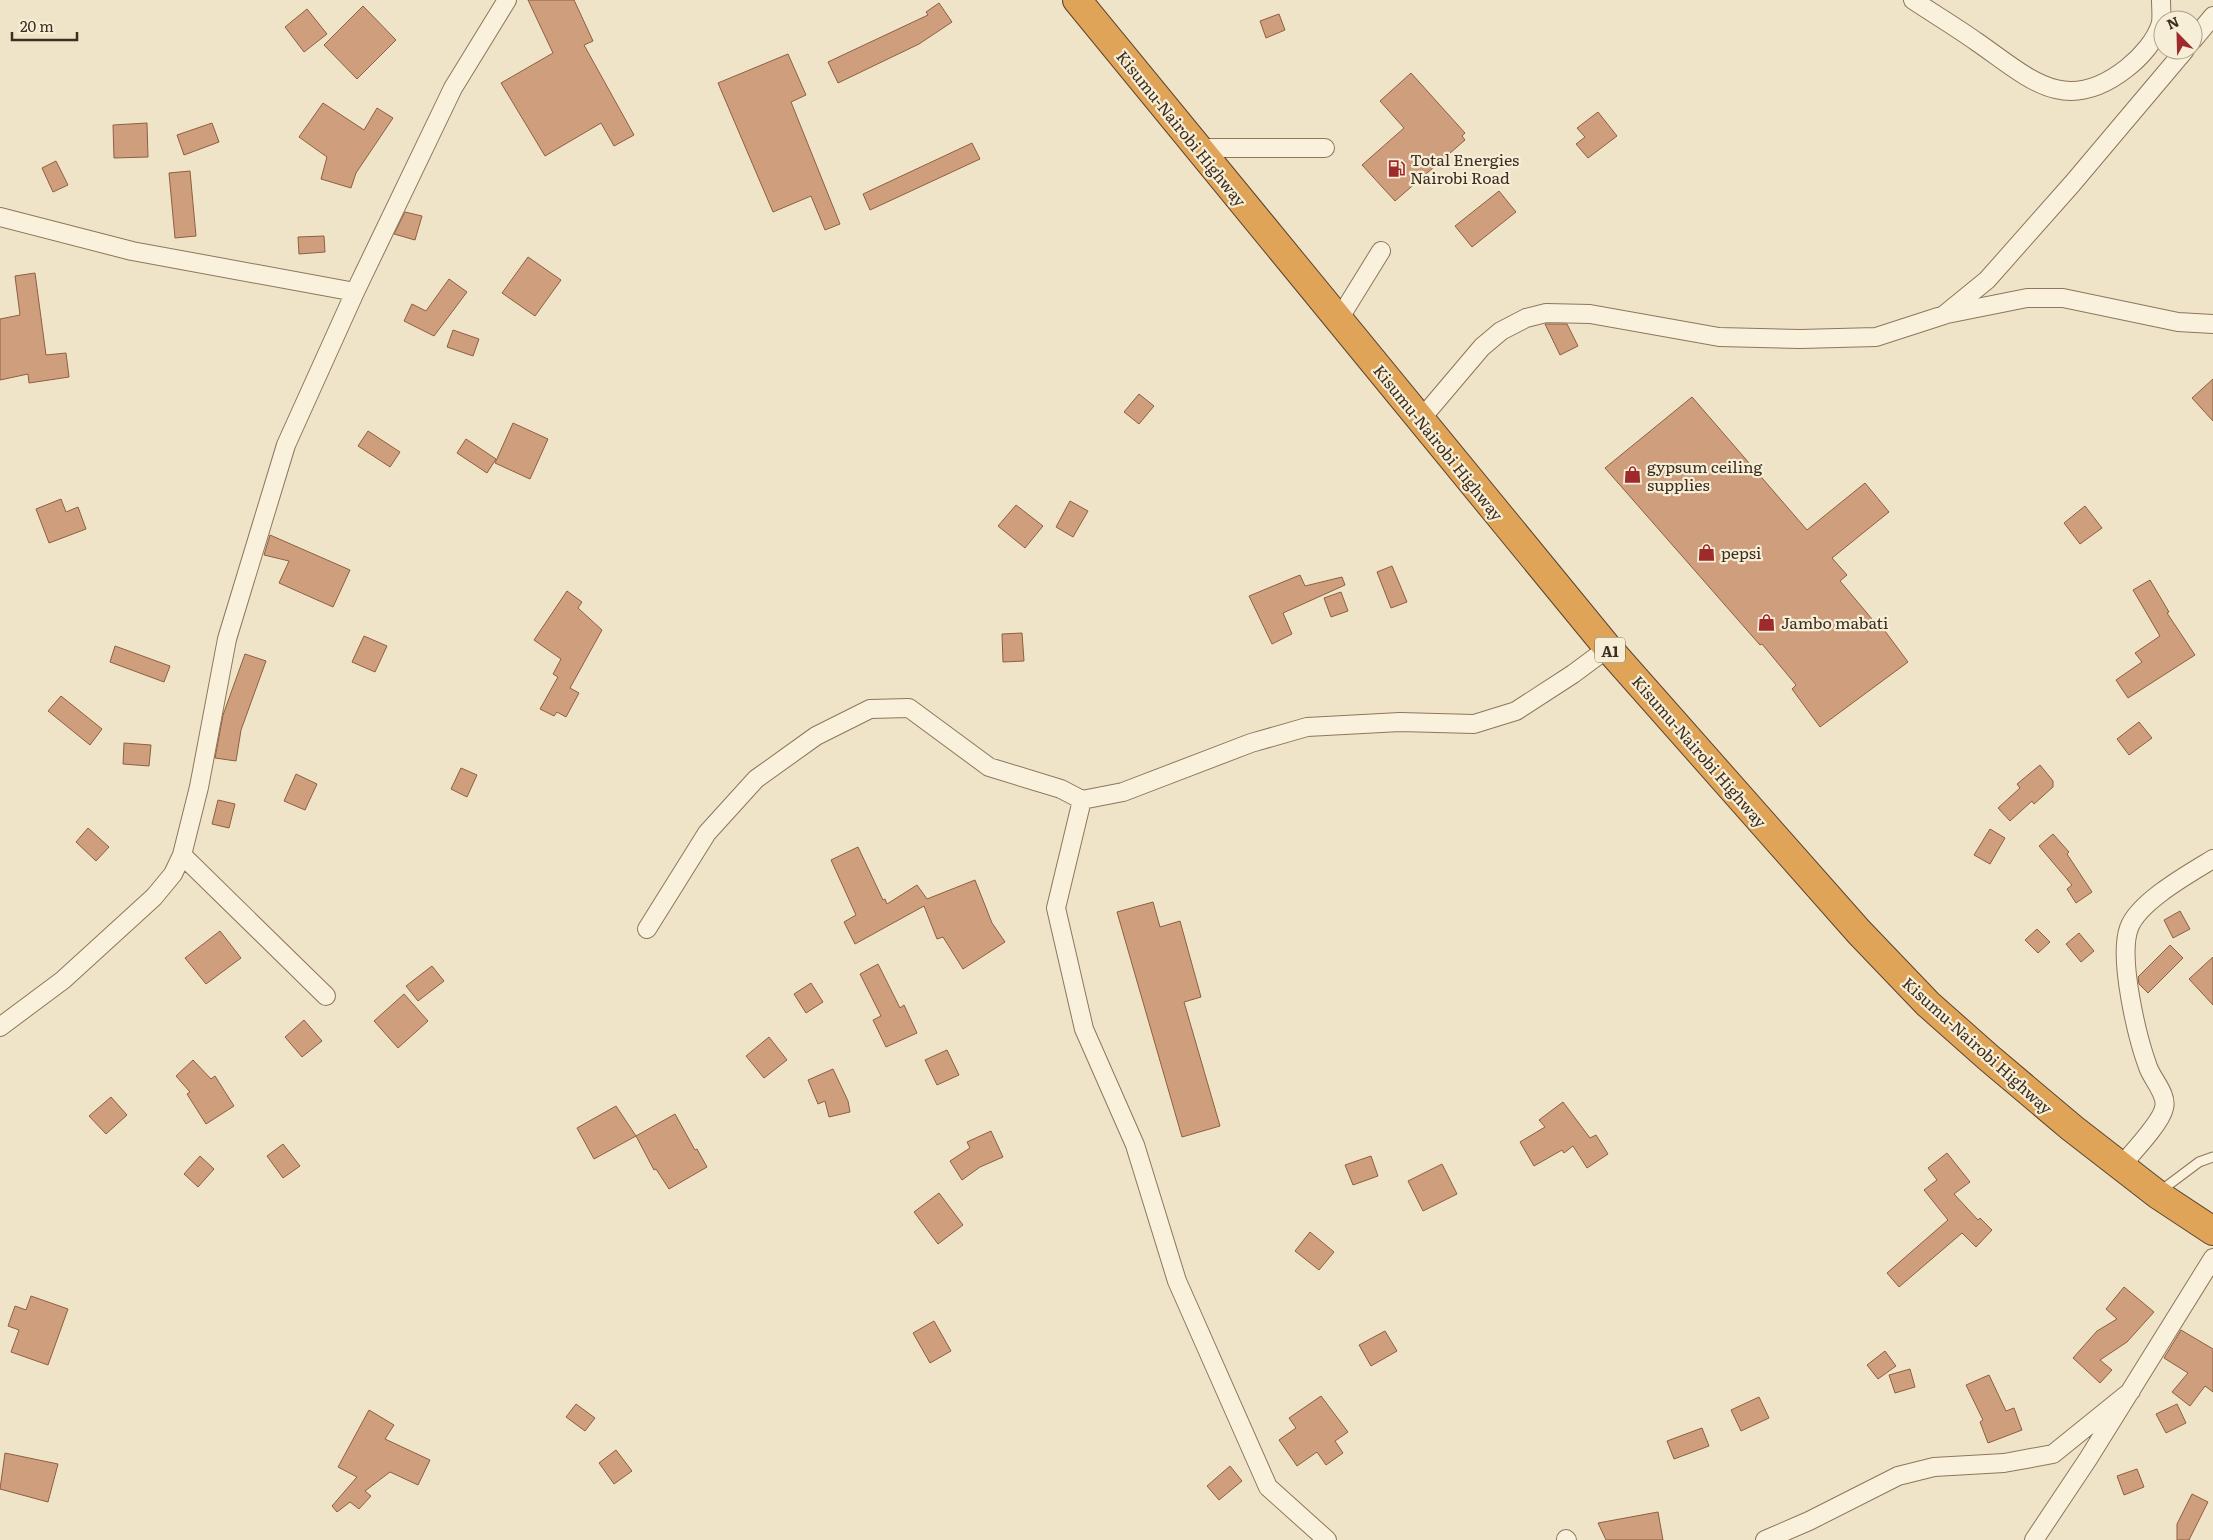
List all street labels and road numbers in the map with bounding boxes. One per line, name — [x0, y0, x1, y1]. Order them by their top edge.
street label: Kisumu-Nairobi Highway — [1111, 45, 1253, 212]
street label: Kisumu-Nairobi Highway — [1368, 359, 1510, 526]
road number: A1 — [1595, 638, 1625, 662]
street label: Kisumu-Nairobi Highway — [1627, 670, 1773, 833]
street label: Kisumu-Nairobi Highway — [1898, 971, 2059, 1120]

